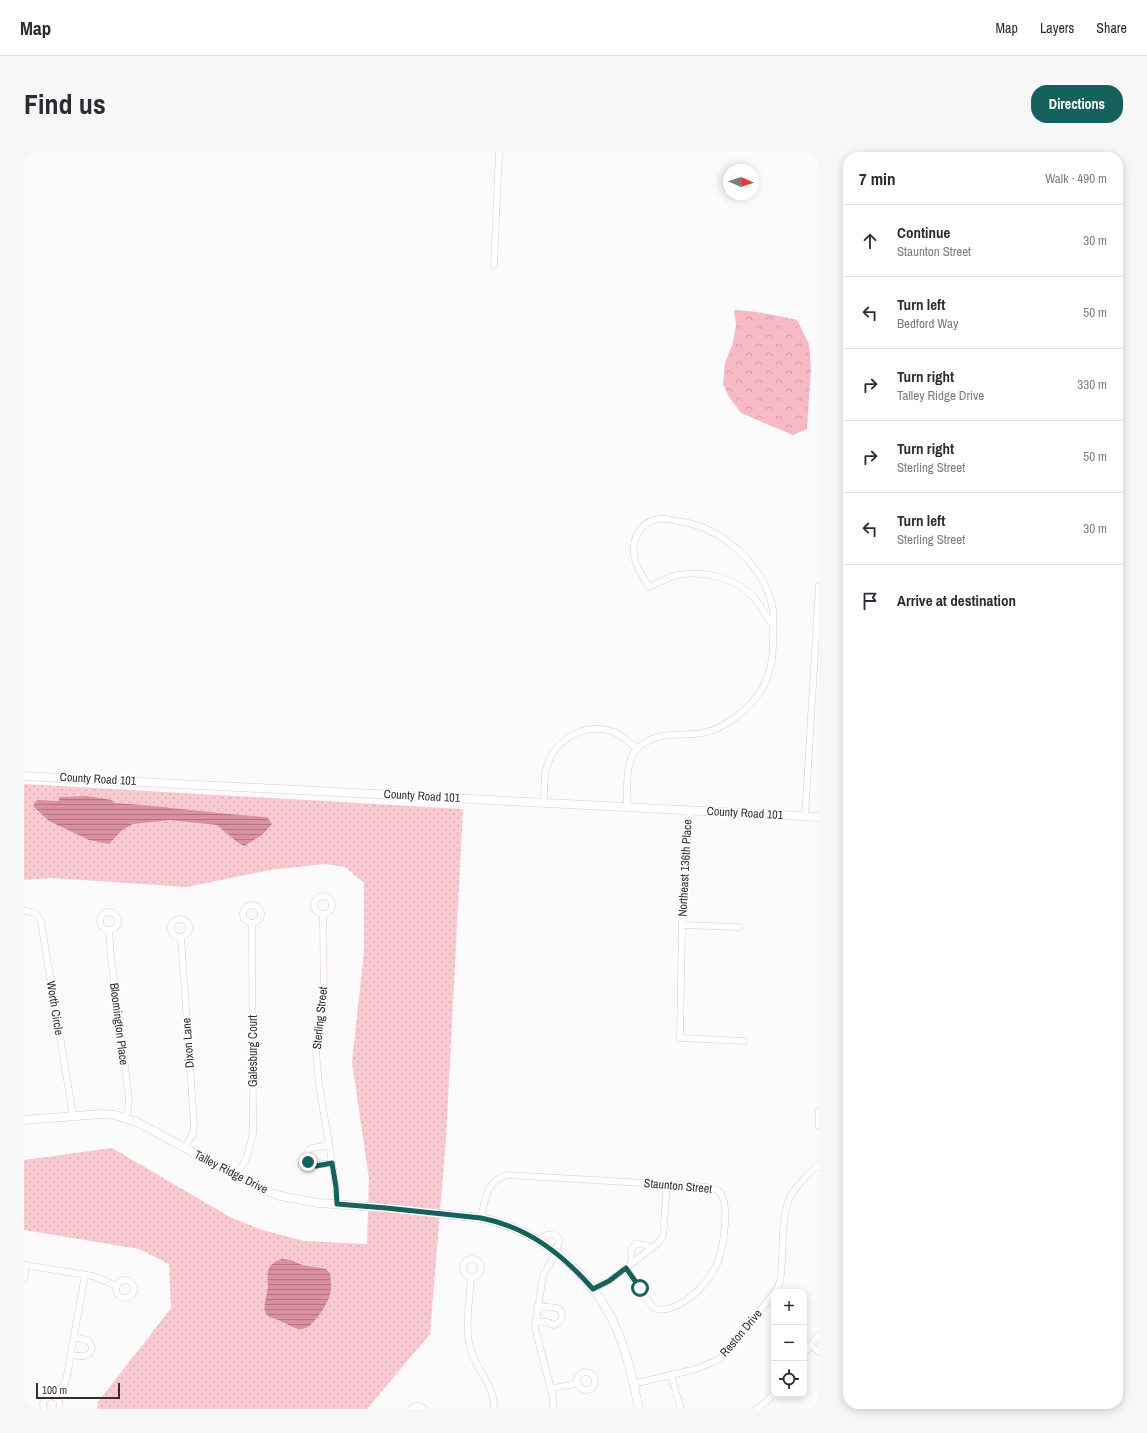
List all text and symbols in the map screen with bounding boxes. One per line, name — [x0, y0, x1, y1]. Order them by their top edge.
text: Map — [20, 15, 51, 41]
text: Map — [996, 19, 1018, 37]
text: Layers — [1040, 19, 1074, 37]
text: Share — [1096, 19, 1127, 37]
text: Find us — [24, 85, 106, 123]
button: Directions — [1031, 85, 1123, 123]
north arrow — [723, 164, 759, 200]
text: 7 min — [859, 167, 895, 190]
text: Walk · 490 m — [1045, 170, 1107, 187]
text: Continue — [897, 222, 950, 243]
icon: ahead — [859, 230, 881, 252]
text: 30 m — [1083, 232, 1107, 249]
text: Staunton Street — [897, 243, 971, 260]
text: Turn left — [897, 294, 945, 315]
icon: left — [859, 302, 881, 324]
text: 50 m — [1083, 304, 1107, 321]
text: Bedford Way — [897, 315, 958, 332]
text: Turn right — [897, 366, 954, 387]
icon: right — [859, 374, 881, 396]
text: 330 m — [1077, 376, 1107, 393]
text: Talley Ridge Drive — [897, 387, 984, 404]
text: Turn right — [897, 438, 954, 459]
icon: right — [859, 446, 881, 468]
text: 50 m — [1083, 448, 1107, 465]
text: Sterling Street — [897, 459, 965, 476]
text: Turn left — [897, 510, 945, 531]
icon: left — [859, 518, 881, 540]
text: 30 m — [1083, 520, 1107, 537]
text: Sterling Street — [897, 531, 965, 548]
icon: arrive — [859, 590, 881, 612]
text: Arrive at destination — [897, 590, 1016, 611]
street label: County Road 101 — [59, 769, 137, 789]
street label: County Road 101 — [383, 786, 461, 806]
street label: County Road 101 — [706, 803, 784, 823]
street label: Northeast 136th Place — [674, 819, 696, 917]
street label: Worth Circle — [43, 980, 67, 1036]
street label: Bloomington Place — [106, 982, 132, 1066]
street label: Sterling Street — [309, 986, 331, 1050]
street label: Galesburg Court — [245, 1015, 261, 1087]
street label: Dixon Lane — [178, 1017, 198, 1069]
street label: Talley Ridge Drive — [191, 1147, 271, 1197]
route end — [299, 1153, 317, 1171]
street label: Staunton Street — [643, 1175, 713, 1197]
route start — [631, 1279, 649, 1297]
map controls — [771, 1289, 807, 1397]
button: + — [771, 1289, 807, 1325]
street label: Reston Drive — [716, 1306, 766, 1360]
button: − — [771, 1325, 807, 1361]
button: locate — [771, 1361, 807, 1397]
scale bar — [36, 1381, 120, 1400]
text: 100 m — [42, 1383, 67, 1397]

